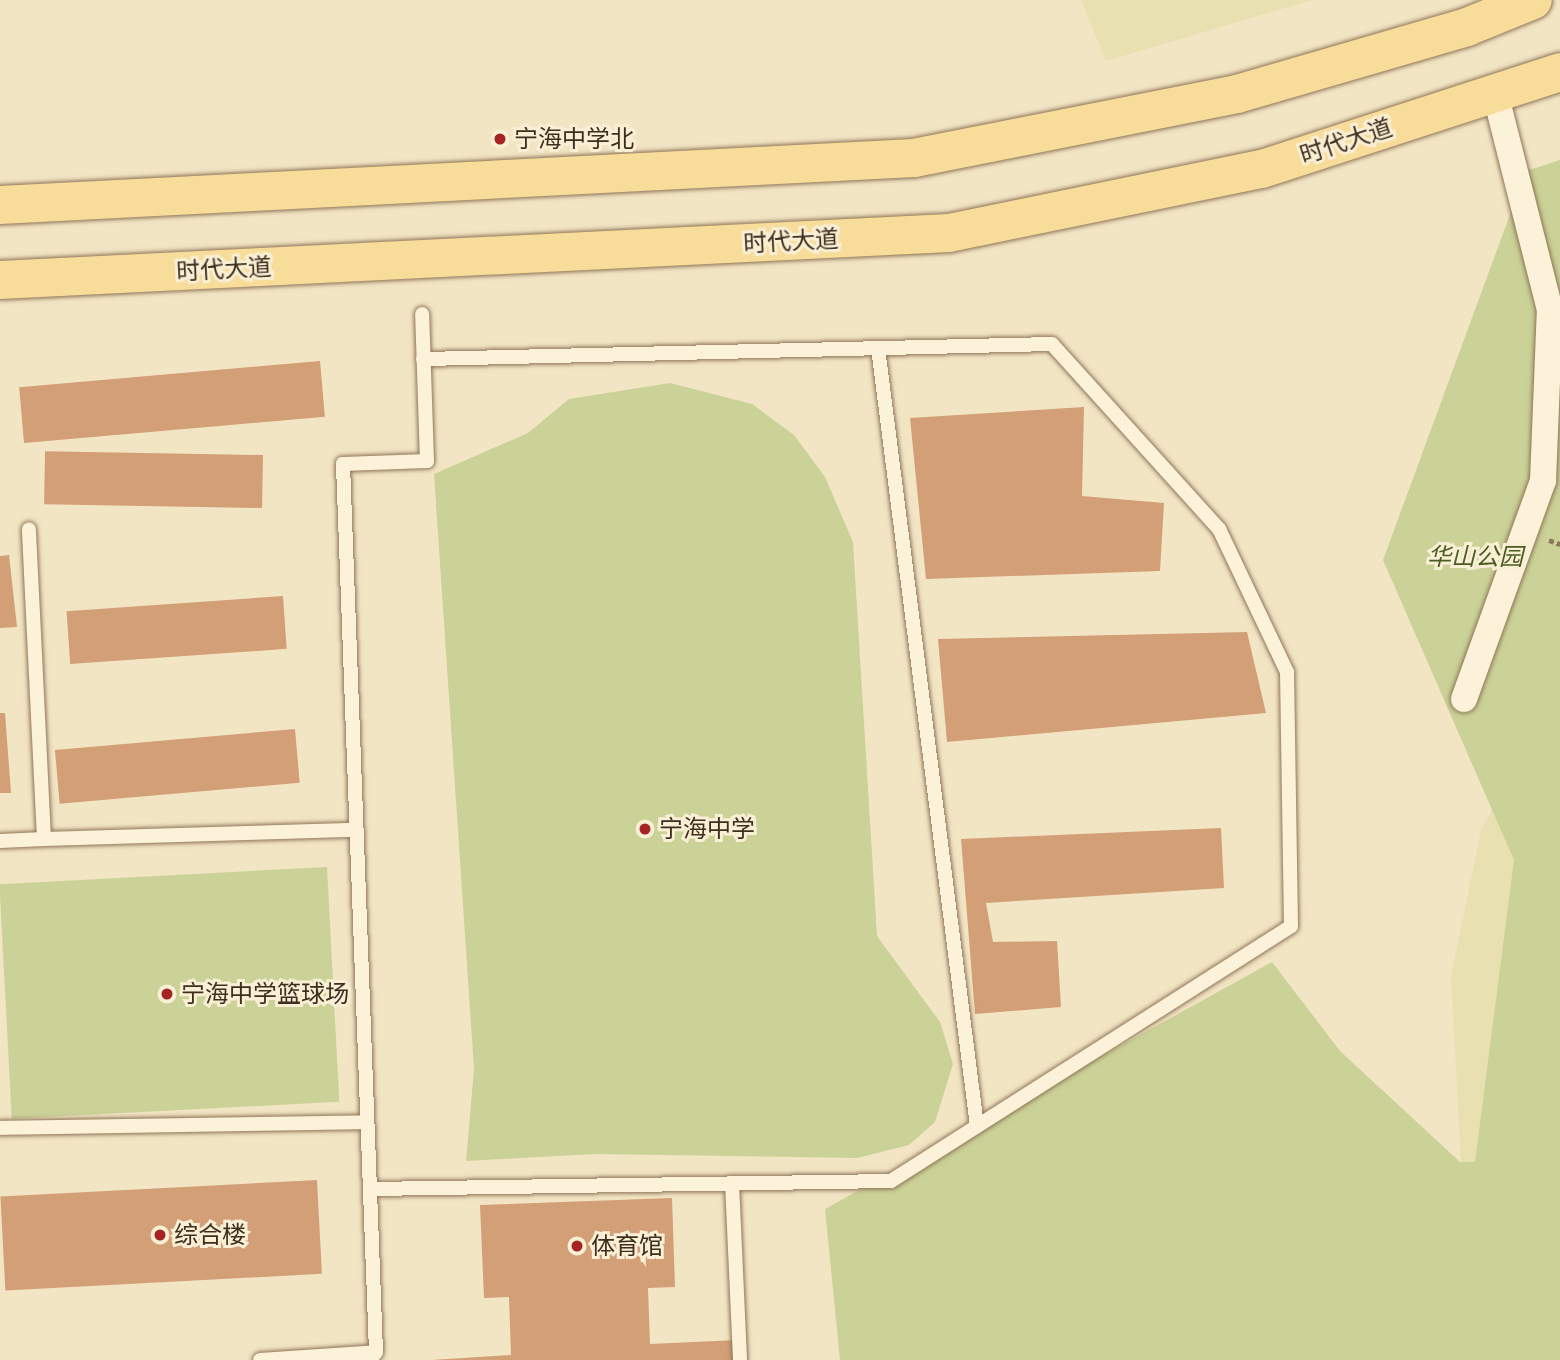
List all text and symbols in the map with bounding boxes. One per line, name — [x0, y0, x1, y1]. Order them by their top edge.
street label: 时代大道 — [1296, 112, 1396, 170]
place label: 宁海中学北 — [514, 125, 634, 153]
marker: 宁海中学北 — [492, 131, 508, 147]
street label: 时代大道 — [742, 224, 840, 258]
street label: 时代大道 — [175, 252, 273, 286]
park label: 华山公园 — [1427, 543, 1523, 571]
place label: 宁海中学 — [659, 815, 755, 843]
marker: 宁海中学 — [637, 821, 653, 837]
place label: 宁海中学篮球场 — [181, 980, 349, 1008]
marker: 宁海中学篮球场 — [159, 986, 175, 1002]
place label: 综合楼 — [174, 1221, 246, 1249]
marker: 综合楼 — [152, 1227, 168, 1243]
place label: 体育馆 — [591, 1232, 663, 1260]
marker: 体育馆 — [569, 1238, 585, 1254]

